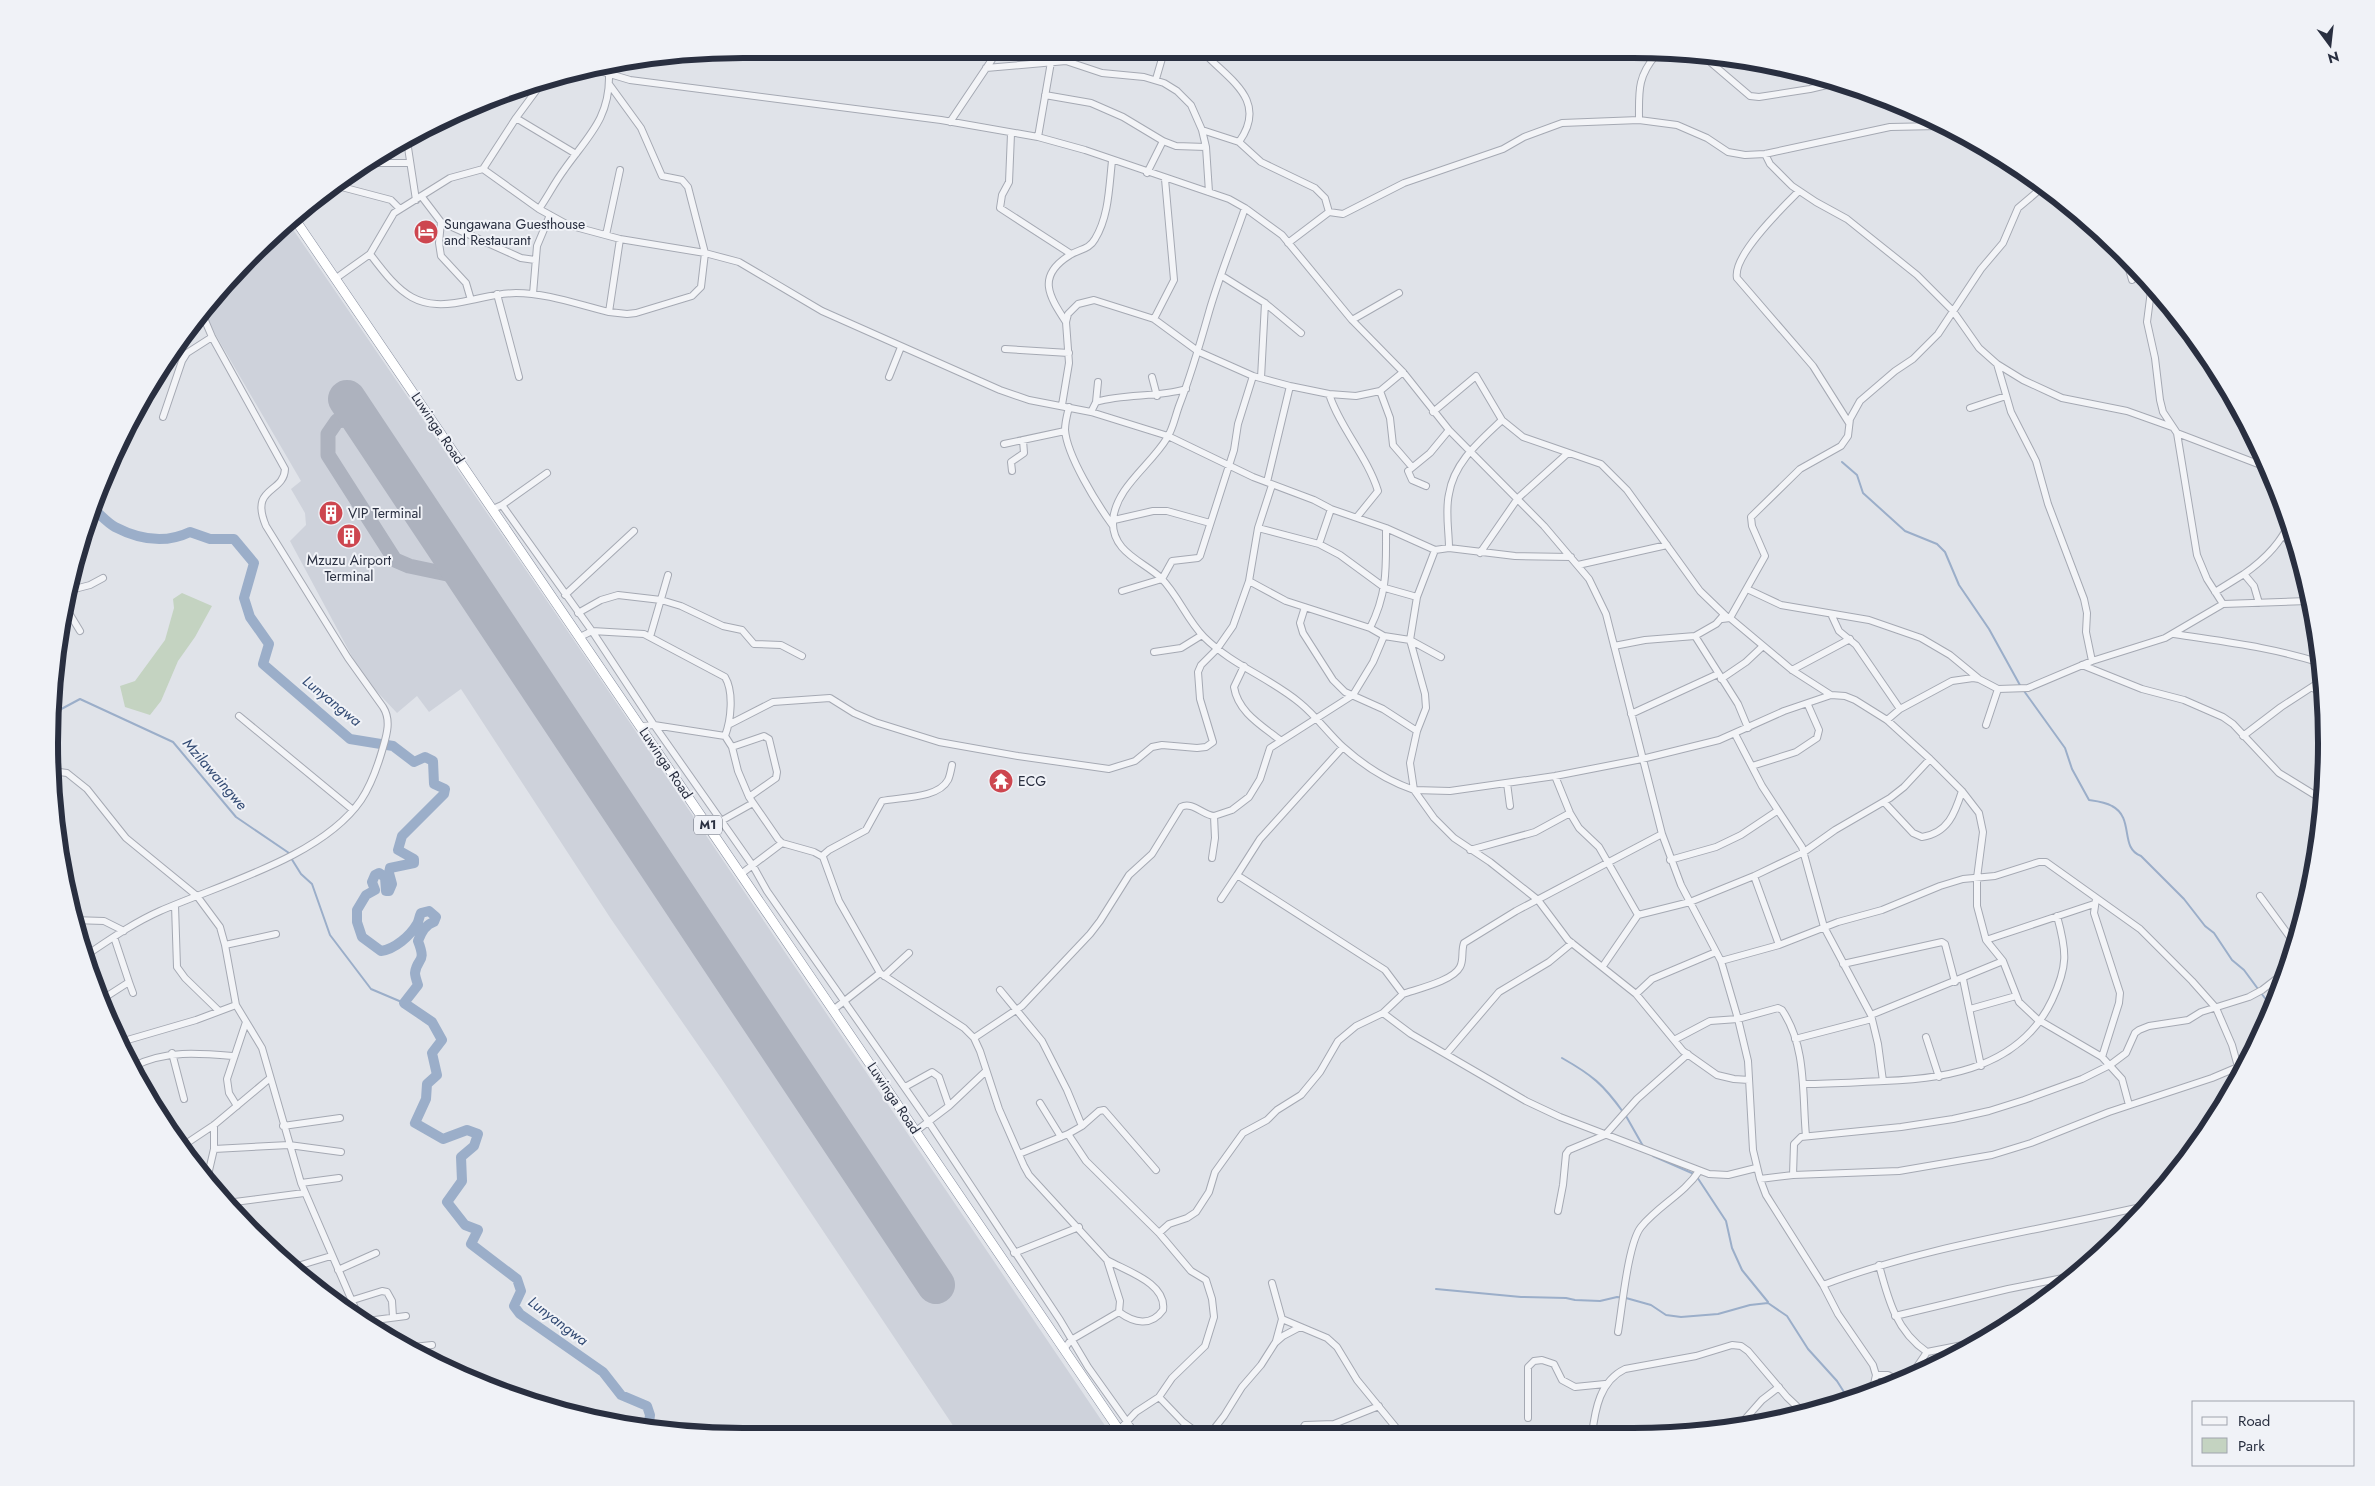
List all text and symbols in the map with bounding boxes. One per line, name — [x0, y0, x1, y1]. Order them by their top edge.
north arrow — [2305, 20, 2355, 70]
text: N — [2325, 46, 2341, 69]
place label: Sungawana Guesthouse and Restaurant — [444, 214, 585, 250]
hotel icon: Sungawana Guesthouse and Restaurant — [413, 219, 439, 245]
street label: Luwinga Road — [407, 388, 469, 468]
building icon: VIP Terminal — [318, 500, 344, 526]
place label: VIP Terminal — [348, 503, 422, 523]
building icon: Mzuzu Airport Terminal — [336, 523, 362, 549]
place label: Mzuzu Airport Terminal — [307, 550, 392, 586]
water label: Lunyangwa — [298, 670, 367, 732]
street label: Luwinga Road — [635, 723, 697, 803]
water label: Mzilawaingwe — [178, 733, 253, 815]
temple icon: ECG — [988, 768, 1014, 794]
place label: ECG — [1018, 771, 1046, 791]
road number: M1 — [694, 816, 722, 834]
street label: Luwinga Road — [863, 1058, 925, 1138]
water label: Lunyangwa — [523, 1291, 593, 1351]
legend — [2192, 1401, 2355, 1466]
text: Road — [2238, 1410, 2270, 1432]
text: Park — [2238, 1435, 2265, 1457]

